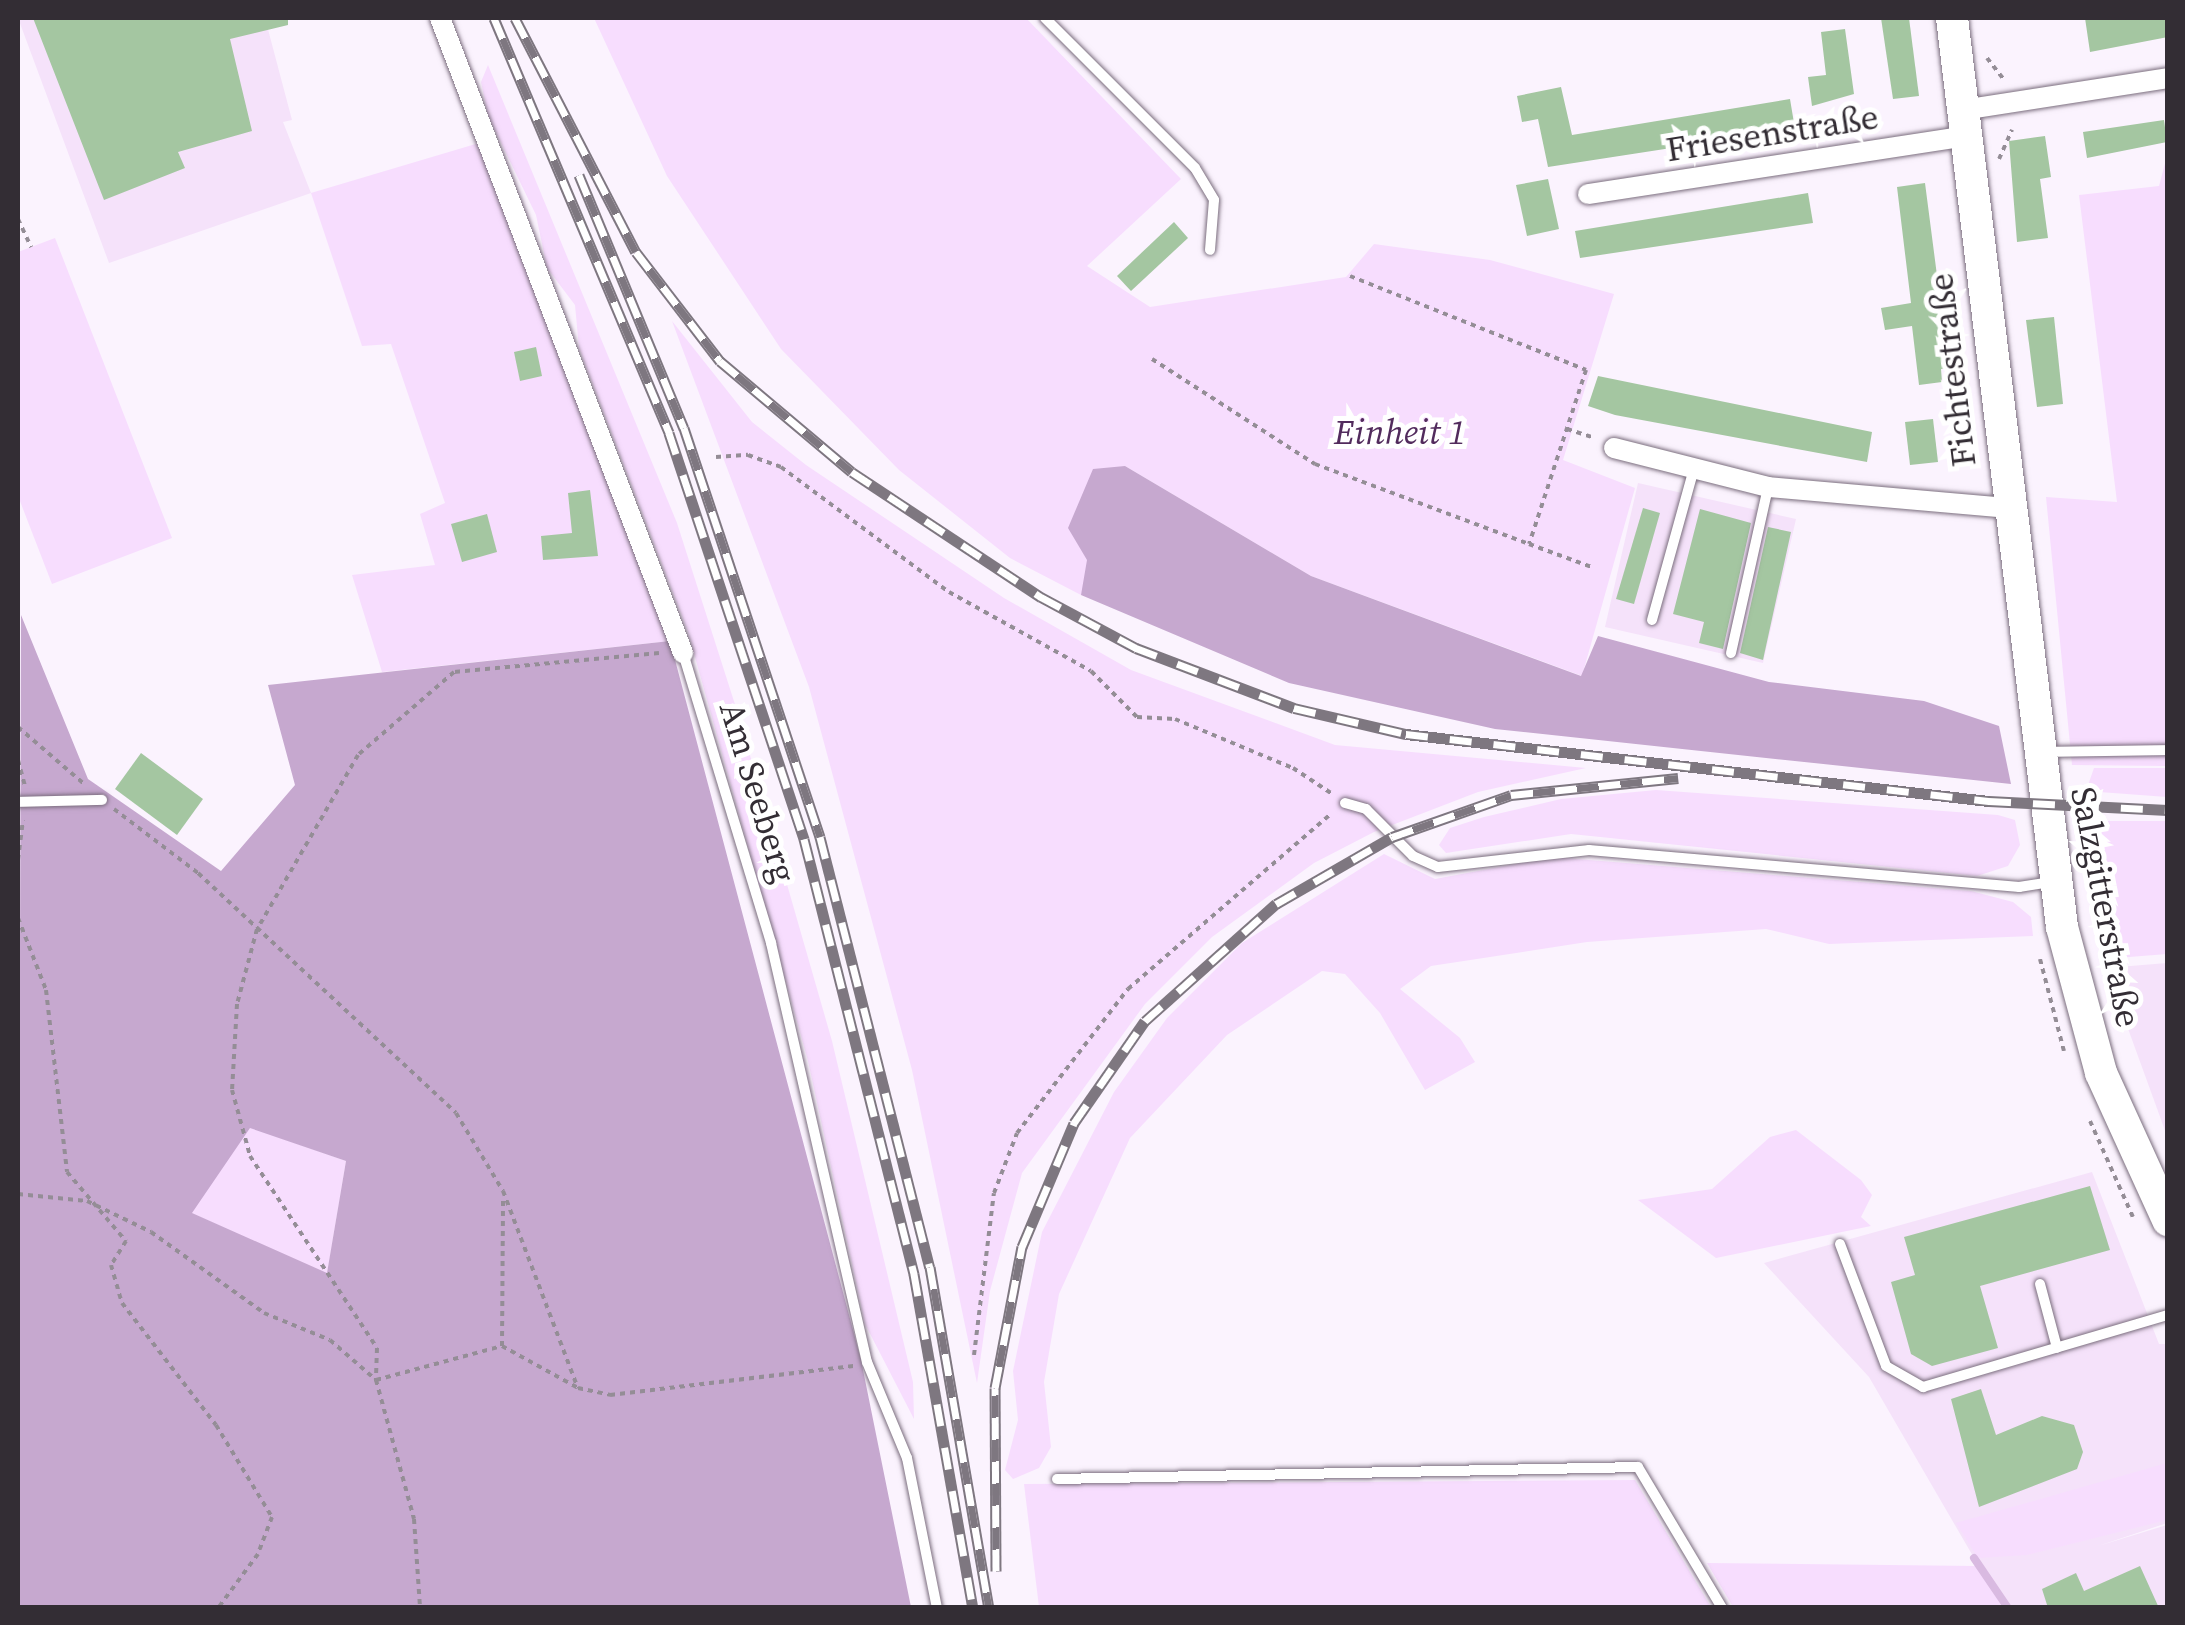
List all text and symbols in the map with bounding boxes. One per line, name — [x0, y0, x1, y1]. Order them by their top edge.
street label: Friesenstraße — [1663, 96, 1881, 170]
street label: Fichtestraße — [1919, 271, 1985, 469]
park label: Einheit 1 — [1334, 411, 1466, 453]
street label: Am Seeberg — [711, 697, 805, 887]
street label: Salzgitterstraße — [2062, 784, 2150, 1030]

